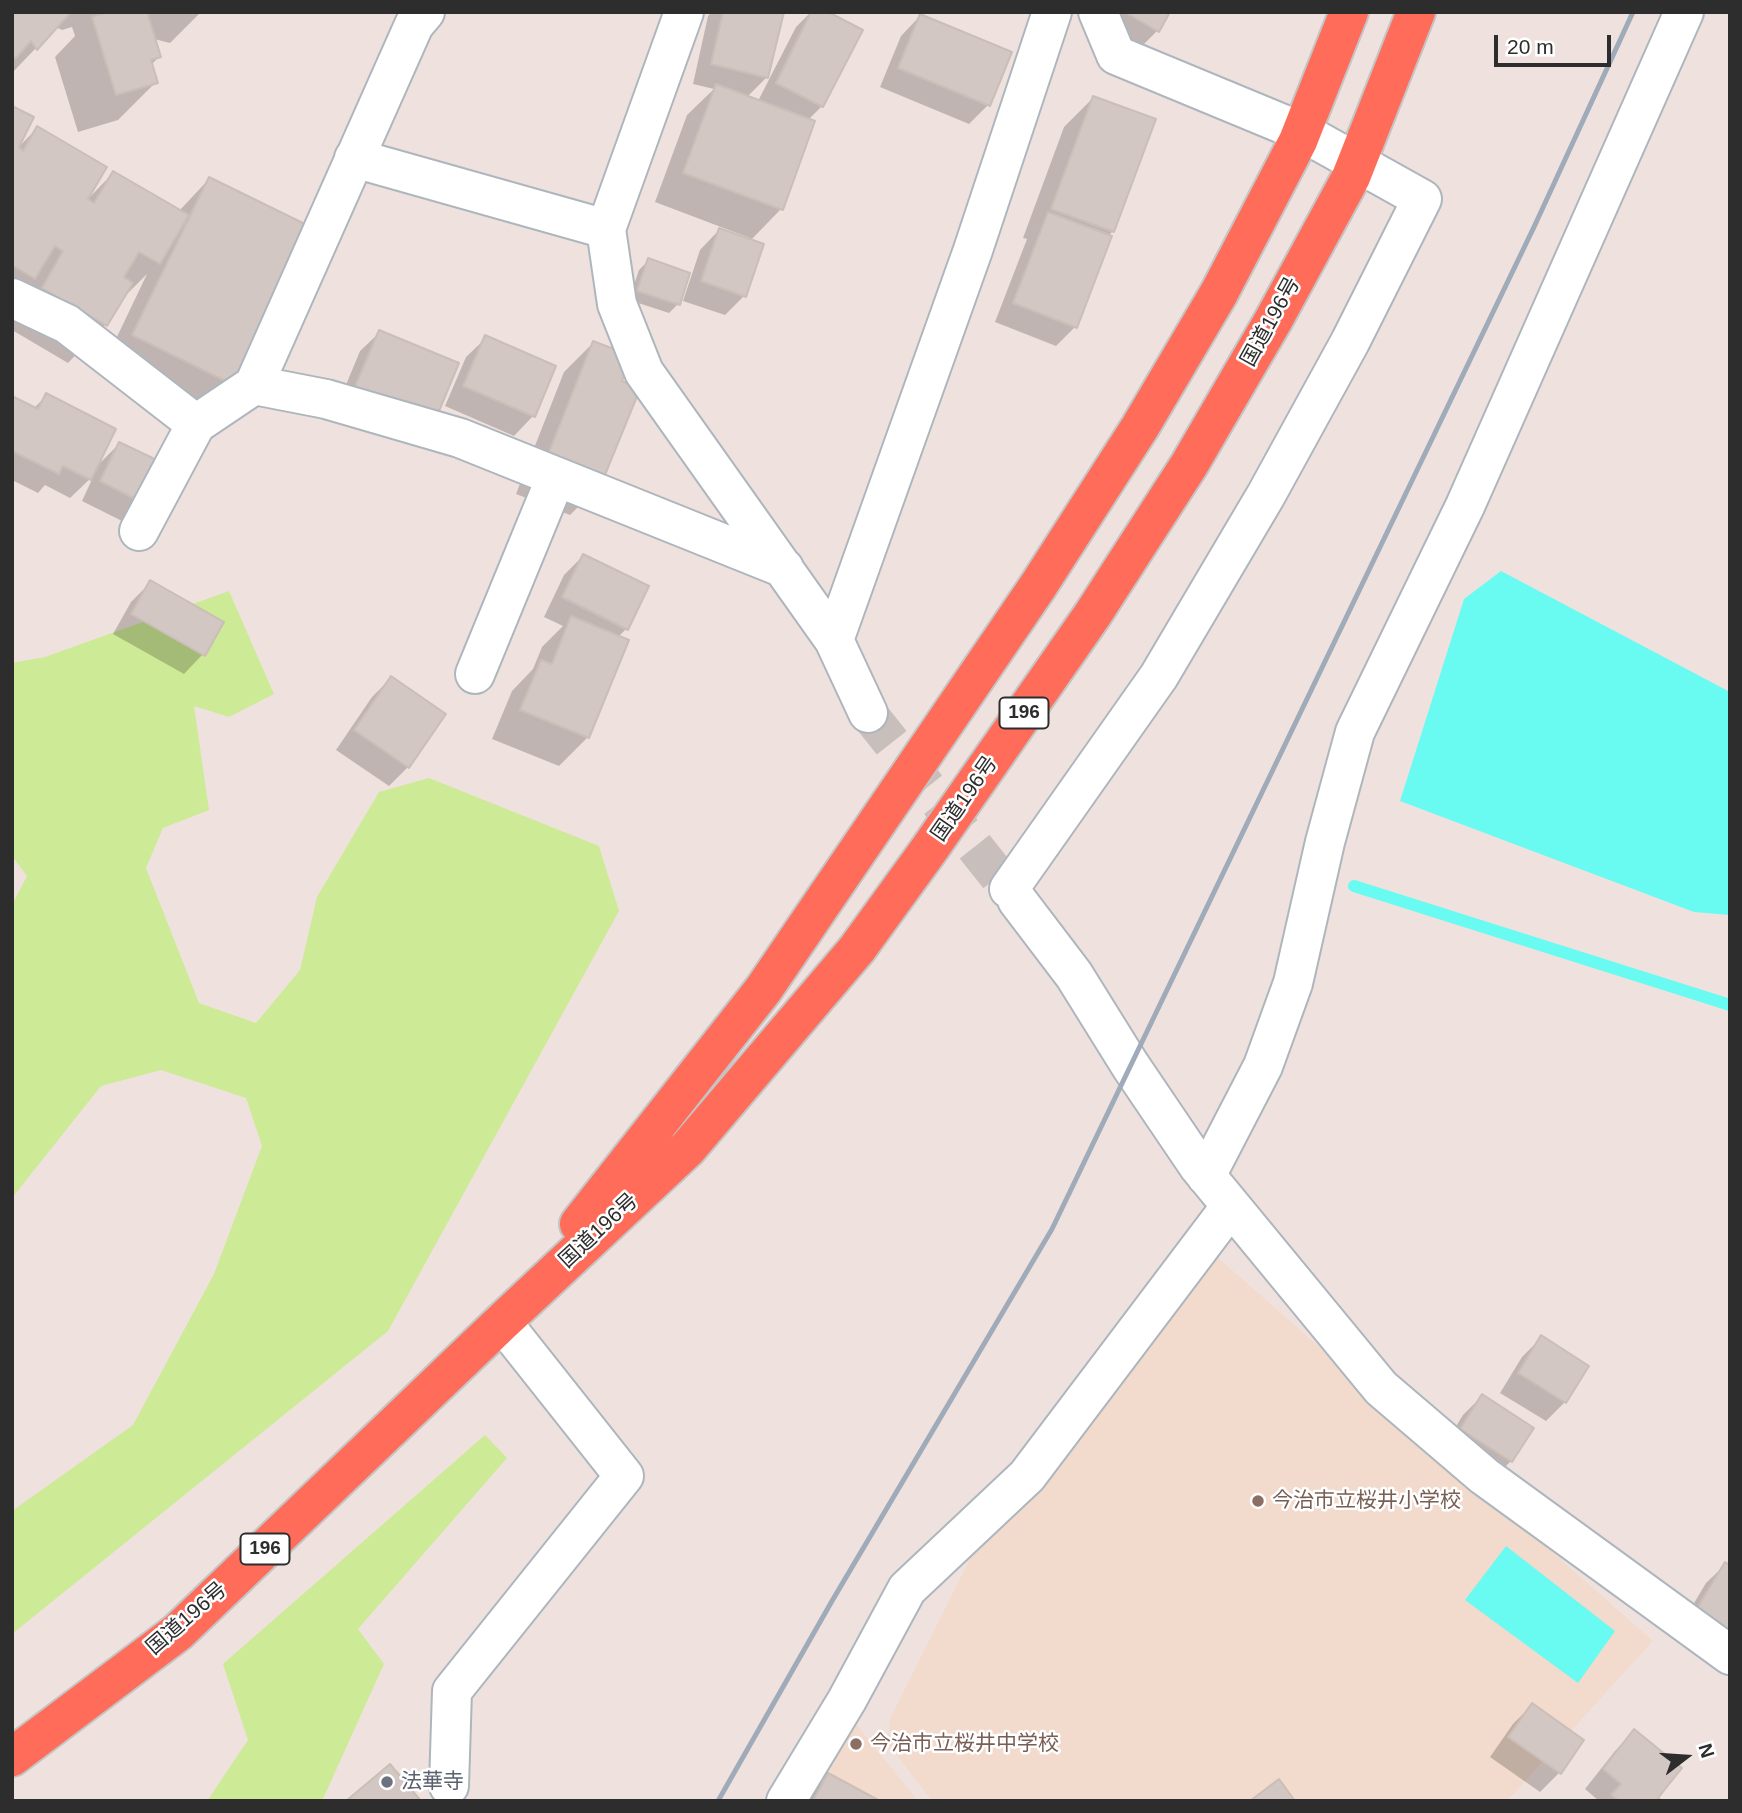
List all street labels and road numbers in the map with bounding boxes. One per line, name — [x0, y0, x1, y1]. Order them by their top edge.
street label: 国道196号 — [1236, 273, 1306, 371]
road number: 196 — [1000, 698, 1048, 728]
street label: 国道196号 — [927, 752, 1003, 846]
street label: 国道196号 — [555, 1188, 643, 1274]
road number: 196 — [240, 1534, 290, 1564]
street label: 国道196号 — [142, 1577, 232, 1661]

